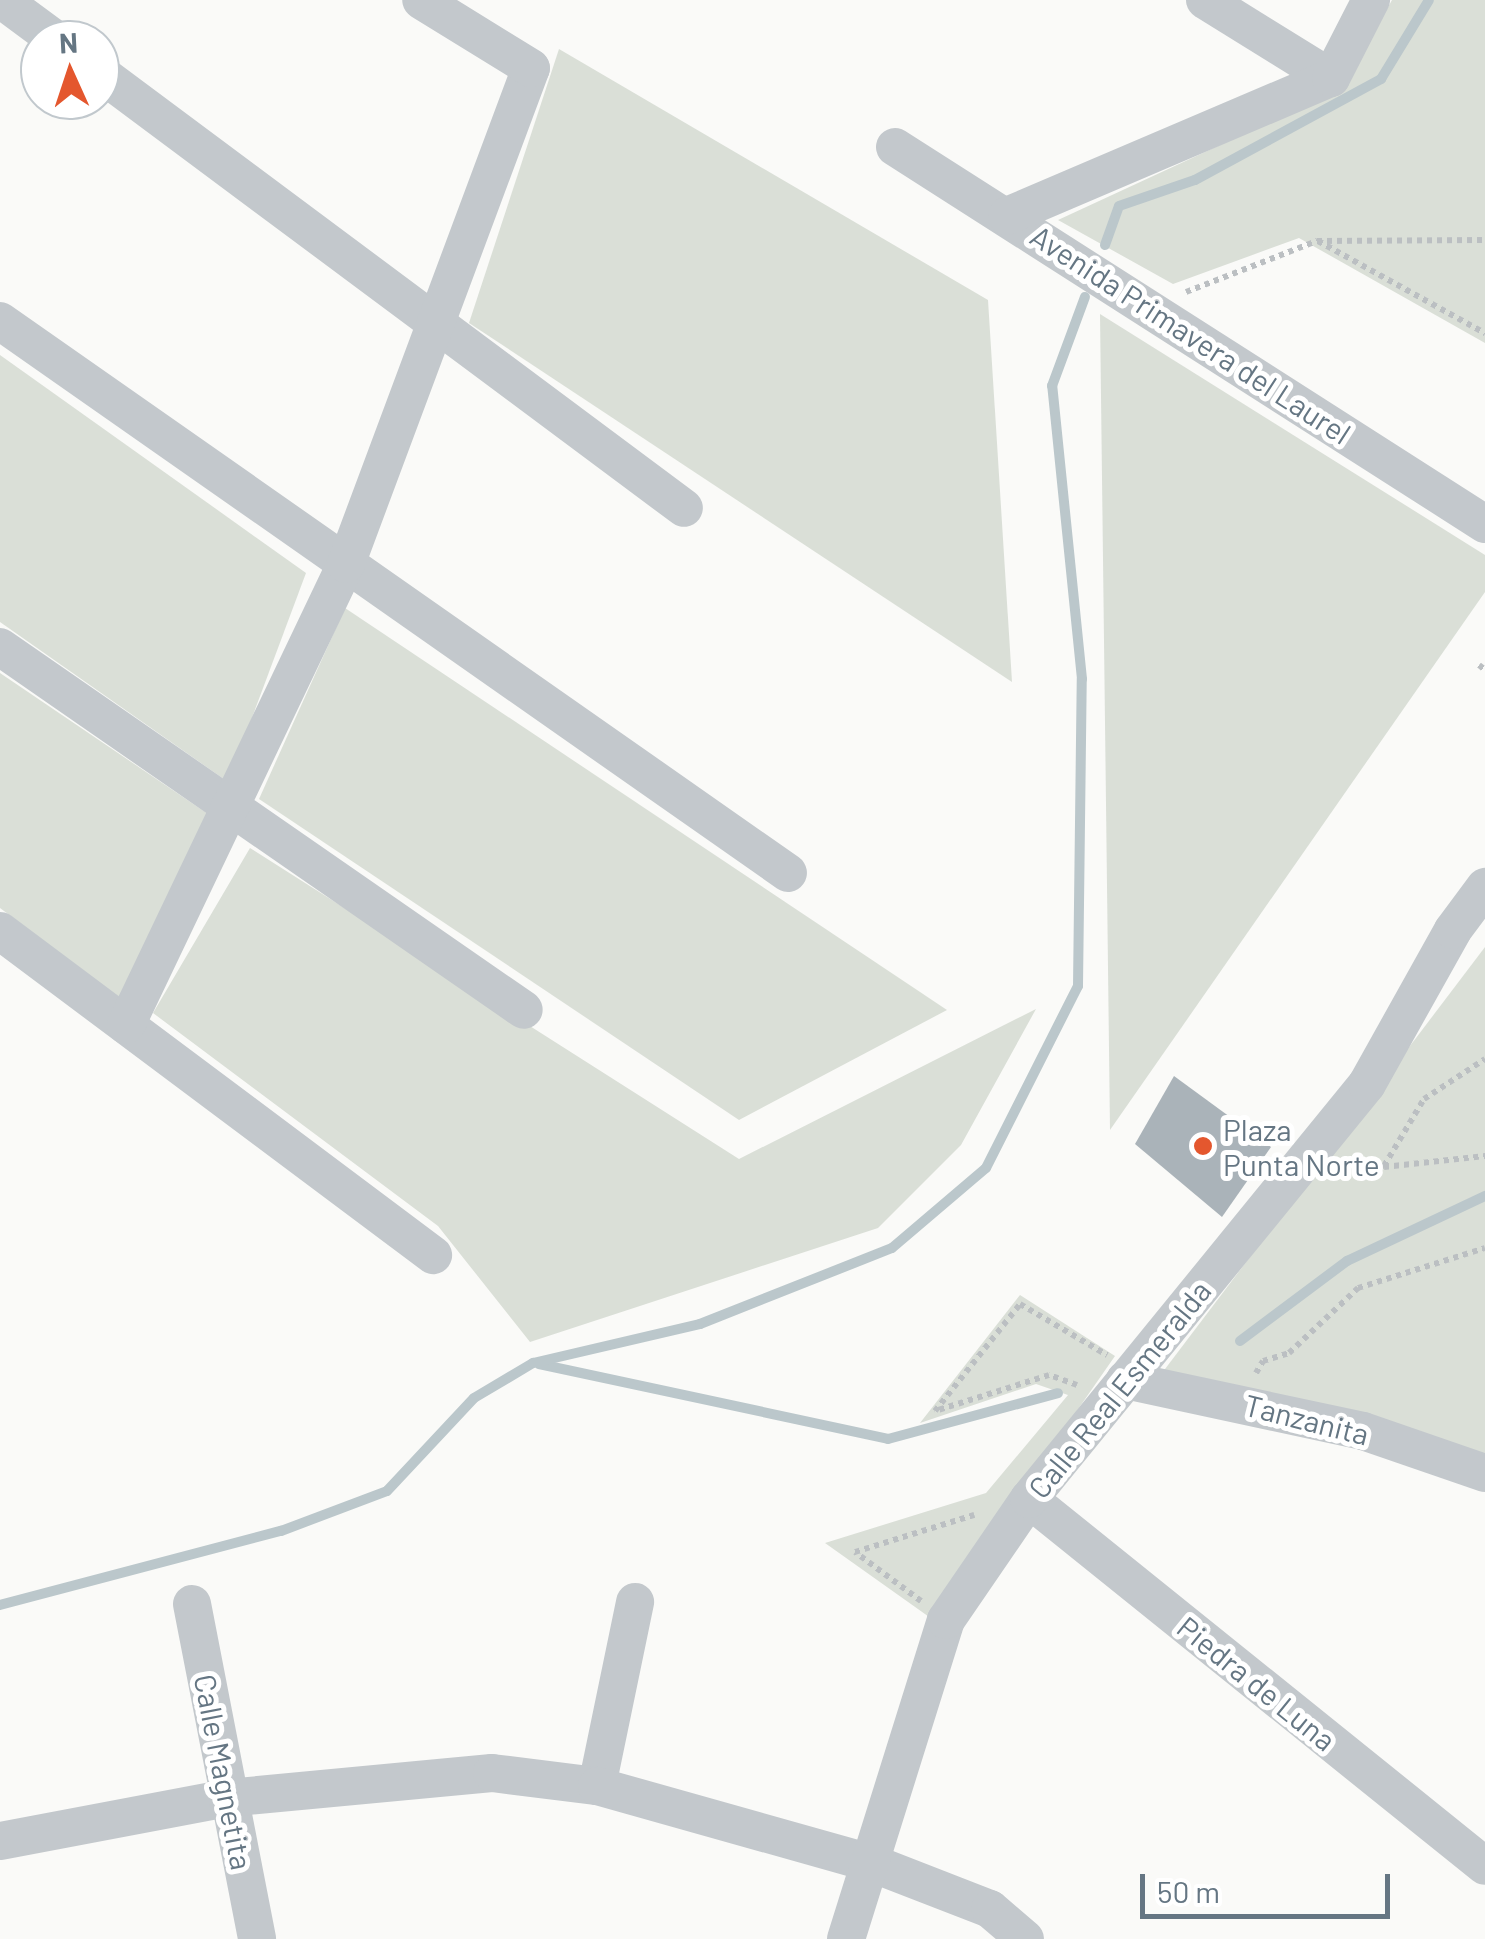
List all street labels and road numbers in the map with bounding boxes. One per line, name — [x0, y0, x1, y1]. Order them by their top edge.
street label: Avenida Primavera del Laurel — [1024, 217, 1358, 451]
street label: Calle Real Esmeralda — [1020, 1273, 1218, 1505]
street label: Tanzanita — [1241, 1386, 1373, 1452]
street label: Piedra de Luna — [1171, 1608, 1343, 1758]
street label: Calle Magnetita — [187, 1671, 261, 1873]

